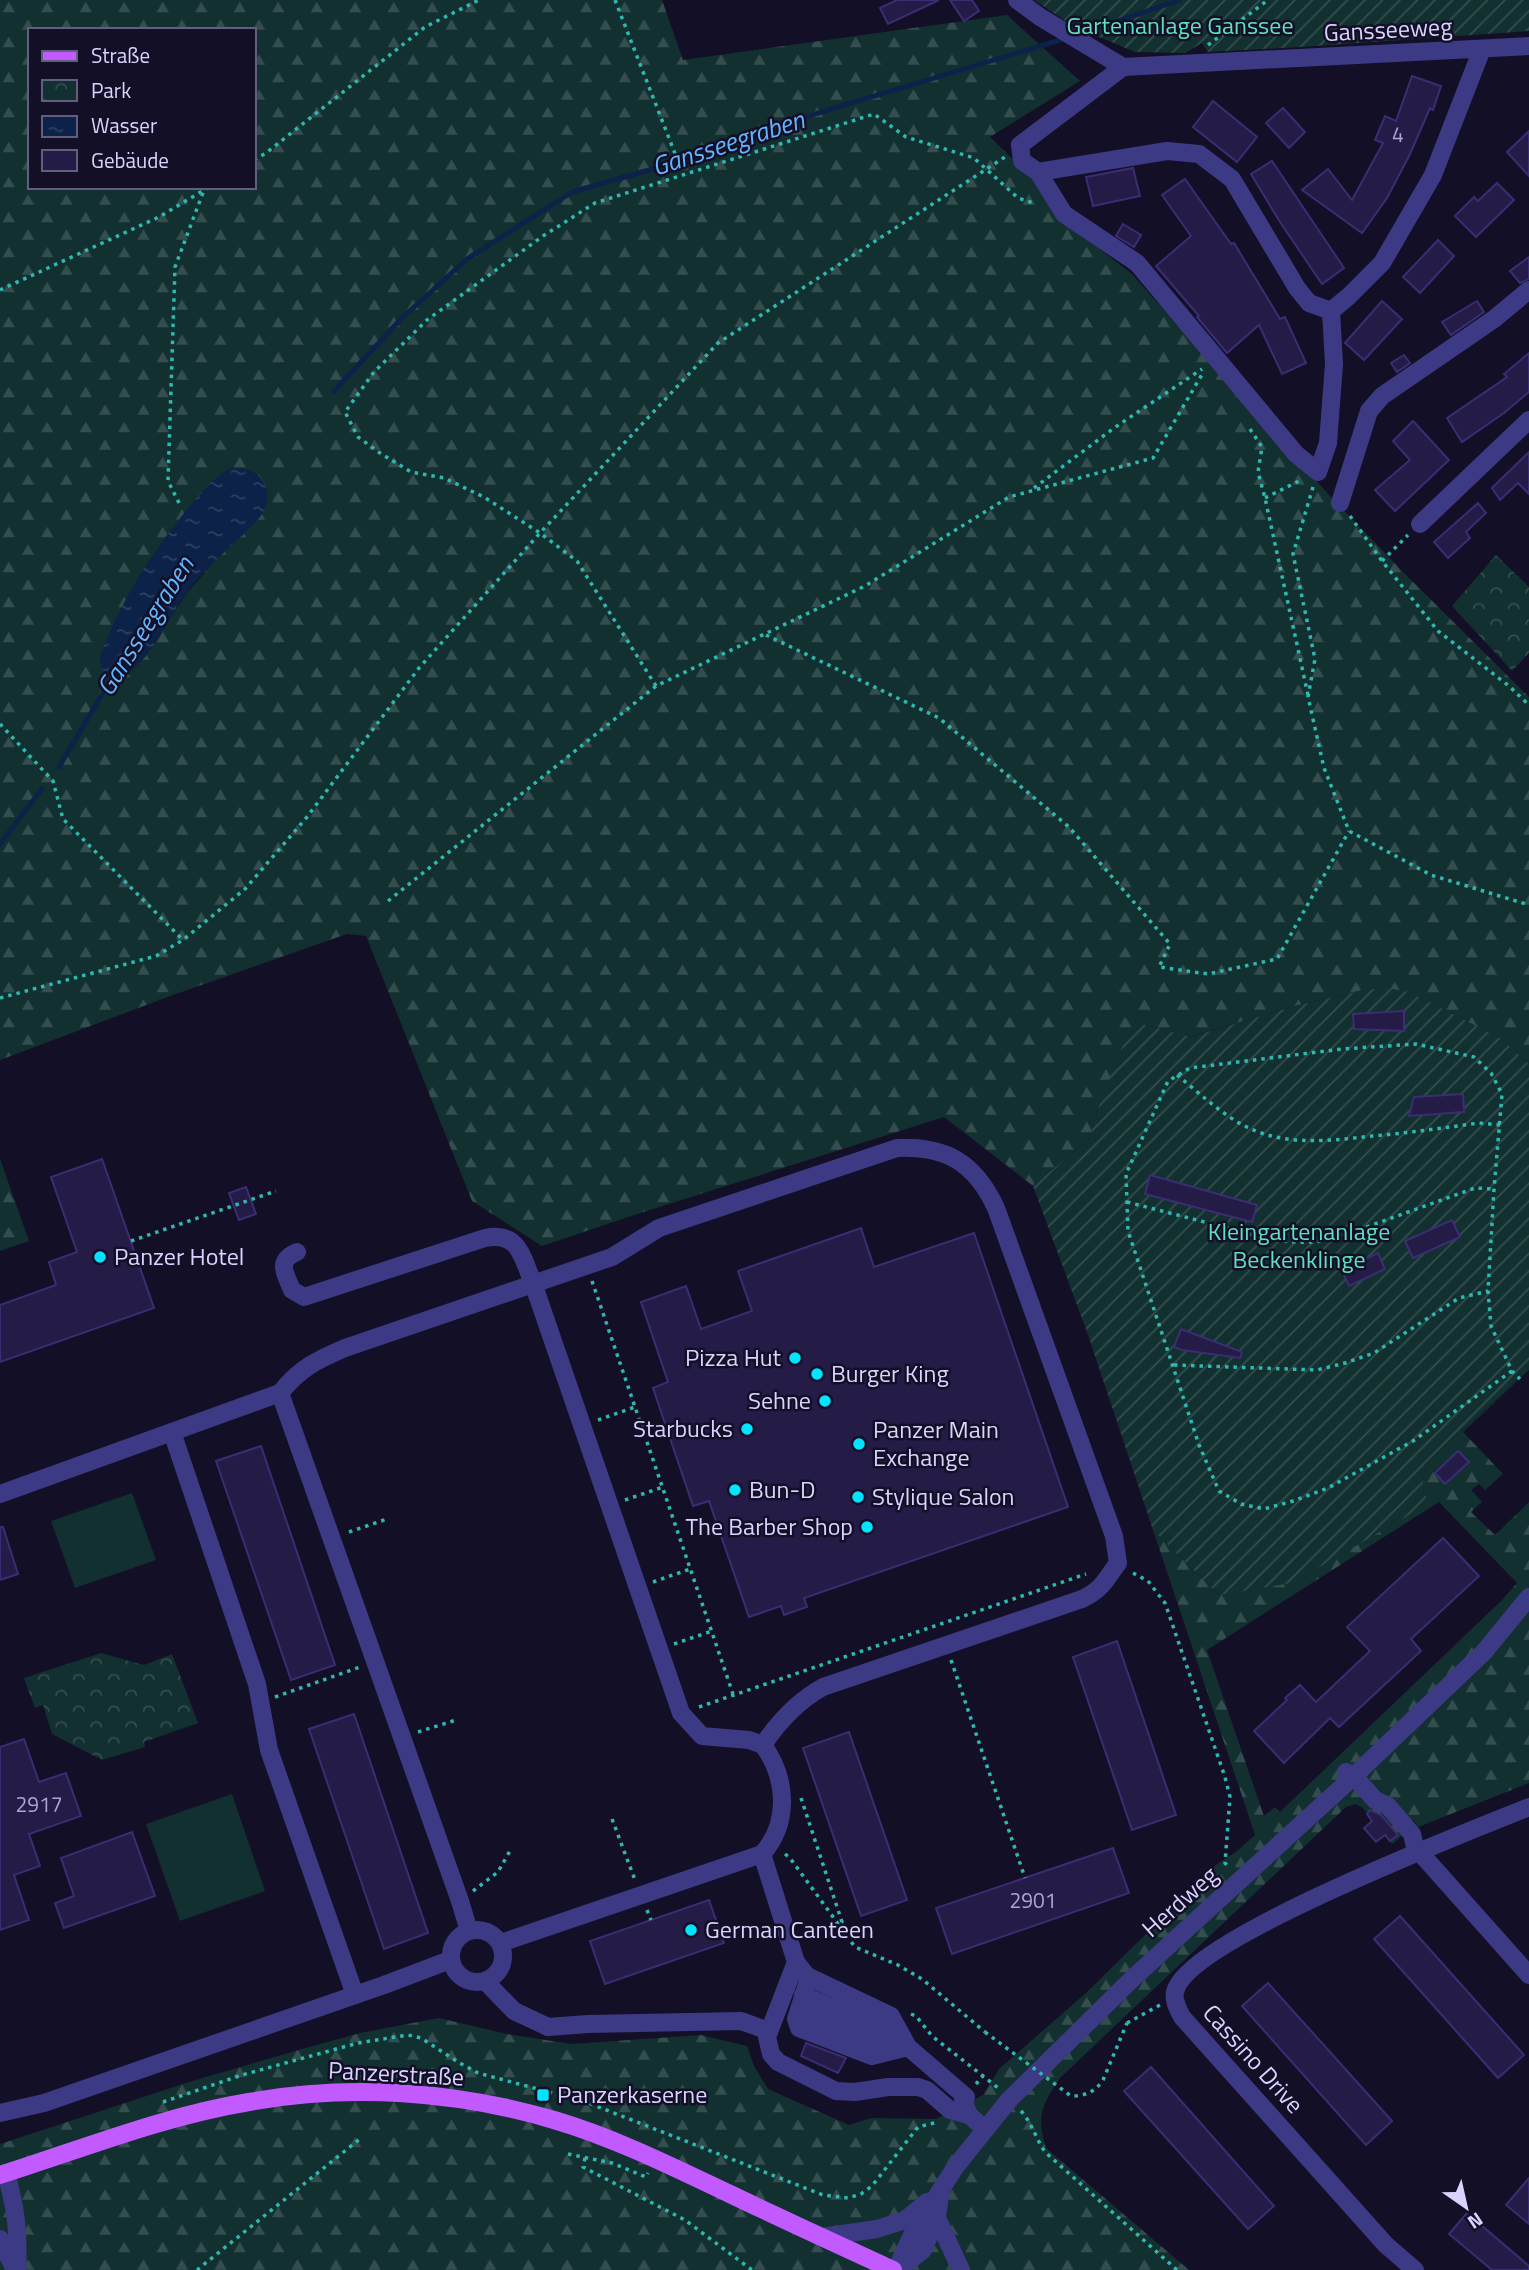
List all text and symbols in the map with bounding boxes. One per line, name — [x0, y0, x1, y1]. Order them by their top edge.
park label: Gartenanlage Ganssee — [1066, 7, 1294, 43]
street label: Gansseeweg — [1323, 8, 1453, 50]
legend — [28, 28, 256, 189]
text: Straße — [91, 39, 150, 71]
text: Park — [91, 74, 131, 106]
water label: Gansseegraben — [647, 99, 810, 186]
text: Wasser — [91, 109, 157, 141]
house number: 4 — [1392, 118, 1404, 150]
text: Gebäude — [91, 144, 169, 176]
water label: Gansseegraben — [86, 547, 204, 703]
park label: Kleingartenanlage Beckenklinge — [1208, 1213, 1390, 1277]
place label: Panzer Hotel — [114, 1238, 244, 1274]
marker: Panzer Hotel — [92, 1249, 108, 1265]
place label: Pizza Hut — [685, 1339, 782, 1375]
marker: Pizza Hut — [787, 1350, 803, 1366]
place label: Burger King — [831, 1355, 949, 1391]
marker: Burger King — [809, 1366, 825, 1382]
place label: Sehne — [748, 1382, 811, 1418]
marker: Sehne — [817, 1393, 833, 1409]
place label: Starbucks — [633, 1410, 733, 1446]
place label: Panzer Main Exchange — [873, 1411, 999, 1475]
marker: Starbucks — [739, 1421, 755, 1437]
marker: Panzer Main Exchange — [851, 1436, 867, 1452]
place label: Bun-D — [749, 1471, 815, 1507]
place label: Stylique Salon — [872, 1478, 1015, 1514]
marker: Bun-D — [727, 1482, 743, 1498]
marker: Stylique Salon — [850, 1489, 866, 1505]
place label: The Barber Shop — [685, 1508, 853, 1544]
marker: The Barber Shop — [859, 1519, 875, 1535]
house number: 2917 — [15, 1788, 63, 1820]
street label: Herdweg — [1133, 1857, 1225, 1945]
house number: 2901 — [1009, 1884, 1057, 1916]
place label: German Canteen — [705, 1911, 874, 1947]
marker: German Canteen — [683, 1922, 699, 1938]
street label: Cassino Drive — [1195, 1996, 1313, 2121]
street label: Panzerstraße — [327, 2051, 465, 2095]
place label: Panzerkaserne — [557, 2076, 707, 2112]
marker: Panzerkaserne — [535, 2087, 551, 2103]
north arrow — [1431, 2172, 1501, 2242]
text: N — [1462, 2206, 1489, 2237]

